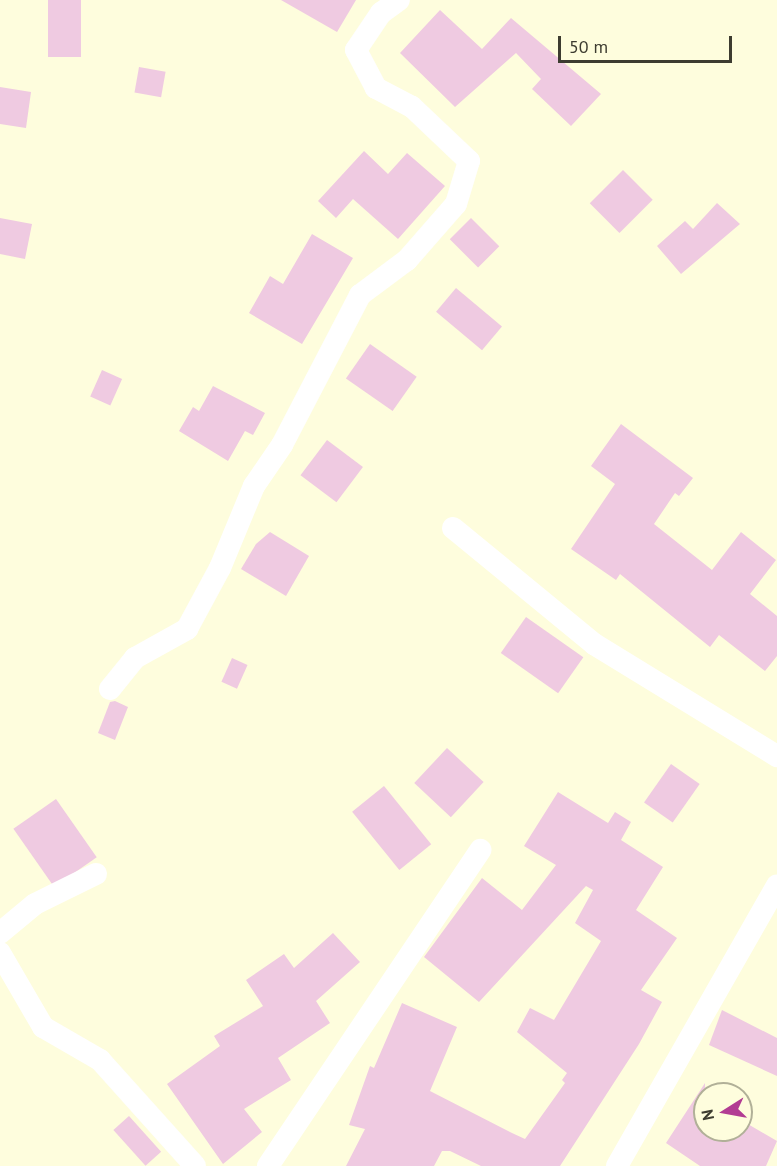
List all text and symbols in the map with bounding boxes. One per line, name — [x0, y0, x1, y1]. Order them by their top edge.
scale bar — [561, 24, 735, 62]
text: 50 m — [569, 35, 608, 58]
north arrow — [693, 1082, 753, 1142]
text: N — [696, 1108, 718, 1122]

